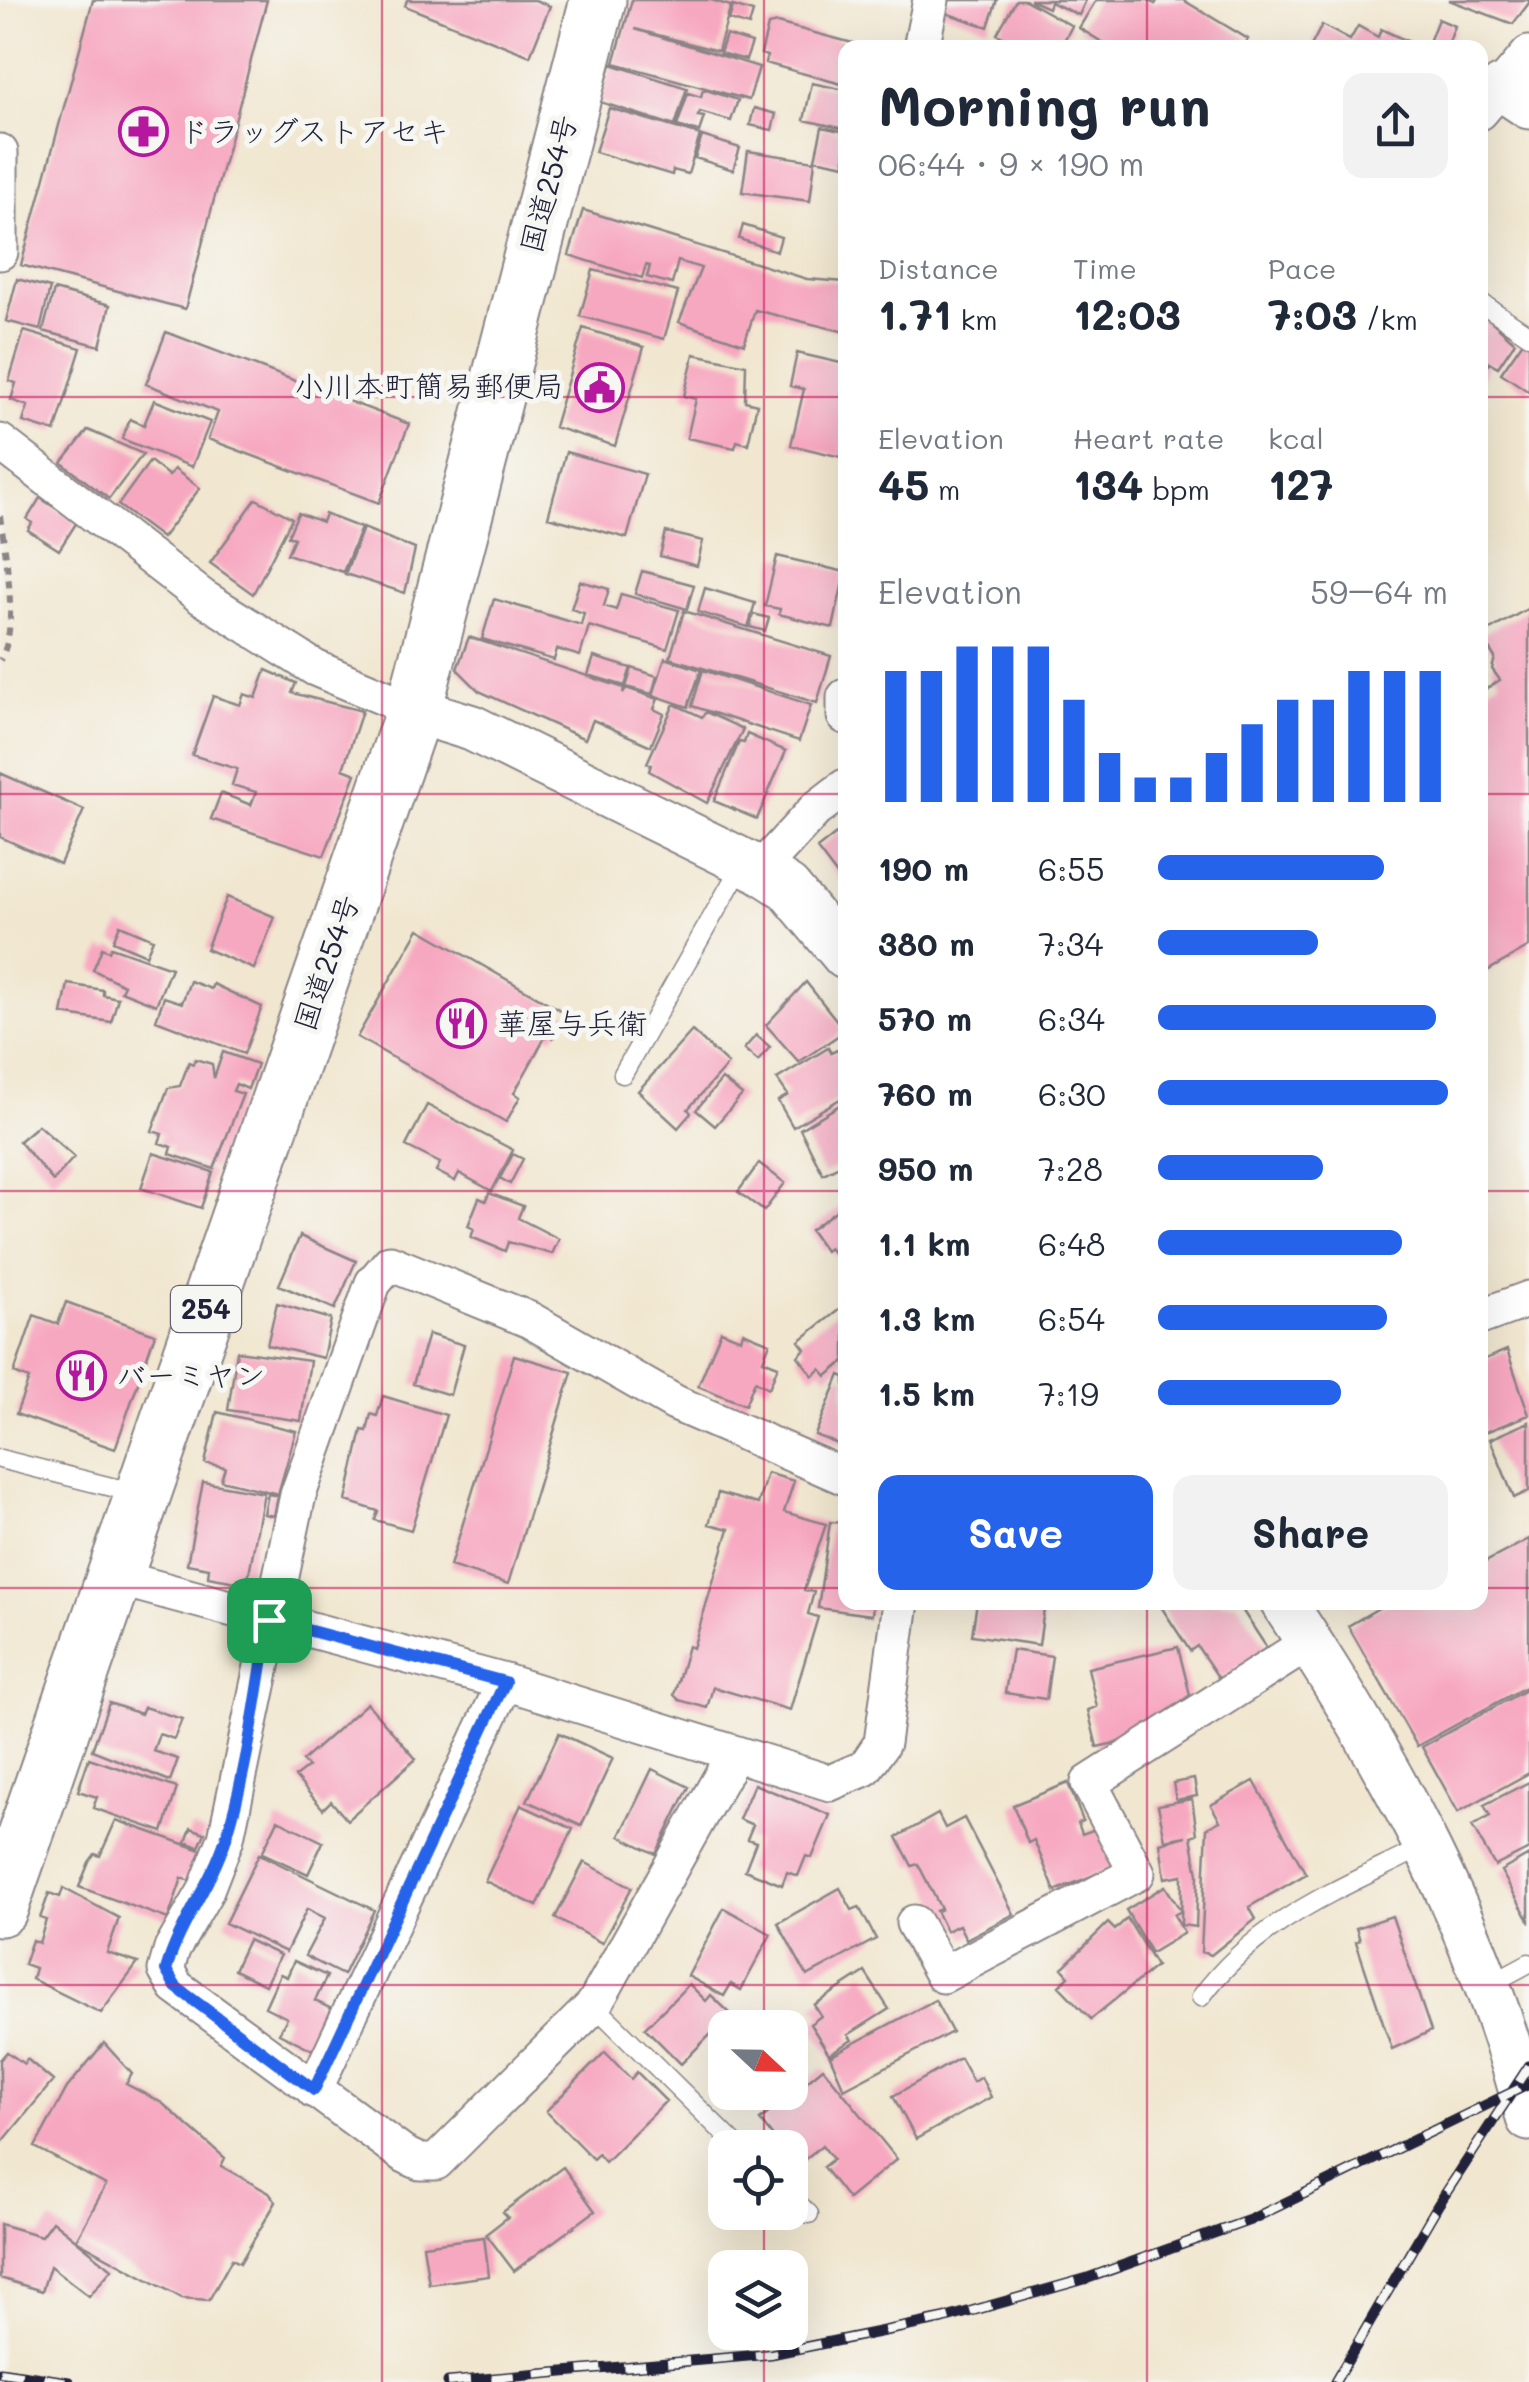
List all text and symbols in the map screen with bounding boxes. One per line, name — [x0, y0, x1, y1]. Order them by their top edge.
text: Morning run — [878, 68, 1211, 140]
button: share — [1343, 73, 1448, 178]
pharmacy icon: ドラッグストアセキ — [118, 106, 170, 158]
place label: ドラッグストアセキ — [179, 110, 449, 150]
street label: 国道254号 — [509, 110, 585, 257]
text: 06:44 · 9 × 190 m — [878, 142, 1144, 184]
text: Distance — [878, 250, 999, 286]
text: Time — [1073, 250, 1137, 286]
text: Pace — [1268, 250, 1336, 286]
text: 1.71 — [878, 286, 952, 341]
text: 12:03 — [1073, 286, 1181, 341]
text: 7:03 — [1268, 286, 1357, 341]
text: km — [952, 301, 998, 337]
text: /km — [1357, 301, 1418, 337]
public building icon: 小川本町簡易郵便局 — [573, 361, 625, 413]
place label: 小川本町簡易郵便局 — [294, 365, 564, 405]
text: Elevation — [878, 420, 1004, 456]
text: Heart rate — [1073, 420, 1224, 456]
text: kcal — [1268, 420, 1324, 456]
text: 45 — [878, 456, 929, 511]
text: 134 — [1073, 456, 1143, 511]
text: 127 — [1268, 456, 1333, 511]
text: m — [929, 471, 960, 507]
text: bpm — [1143, 471, 1210, 507]
text: Elevation — [878, 570, 1022, 612]
text: 59–64 m — [1310, 570, 1448, 612]
text: 190 m — [878, 847, 969, 889]
text: 6:55 — [1038, 847, 1105, 889]
street label: 国道254号 — [283, 889, 367, 1036]
text: 380 m — [878, 922, 975, 964]
text: 7:34 — [1038, 922, 1103, 964]
text: 570 m — [878, 997, 972, 1039]
text: 6:34 — [1038, 997, 1105, 1039]
restaurant icon: 華屋与兵衛 — [436, 998, 488, 1050]
place label: 華屋与兵衛 — [497, 1002, 647, 1042]
text: 760 m — [878, 1072, 973, 1114]
text: 6:30 — [1038, 1072, 1106, 1114]
text: 950 m — [878, 1147, 973, 1189]
text: 7:28 — [1038, 1147, 1103, 1189]
text: 1.1 km — [878, 1222, 970, 1264]
text: 6:48 — [1038, 1222, 1105, 1264]
road number: 254 — [171, 1286, 241, 1332]
text: 1.3 km — [878, 1297, 975, 1339]
text: 6:54 — [1038, 1297, 1105, 1339]
restaurant icon: バーミヤン — [55, 1350, 107, 1402]
place label: バーミヤン — [116, 1354, 265, 1394]
text: 1.5 km — [878, 1372, 975, 1414]
text: 7:19 — [1038, 1372, 1099, 1414]
button: Save — [878, 1475, 1153, 1590]
button: Share — [1173, 1475, 1448, 1590]
pin — [227, 1578, 312, 1663]
icon: arrive — [242, 1593, 297, 1648]
north arrow — [708, 2010, 808, 2110]
map controls — [708, 2010, 808, 2350]
button: locate — [708, 2130, 808, 2230]
button: layers — [708, 2250, 808, 2350]

